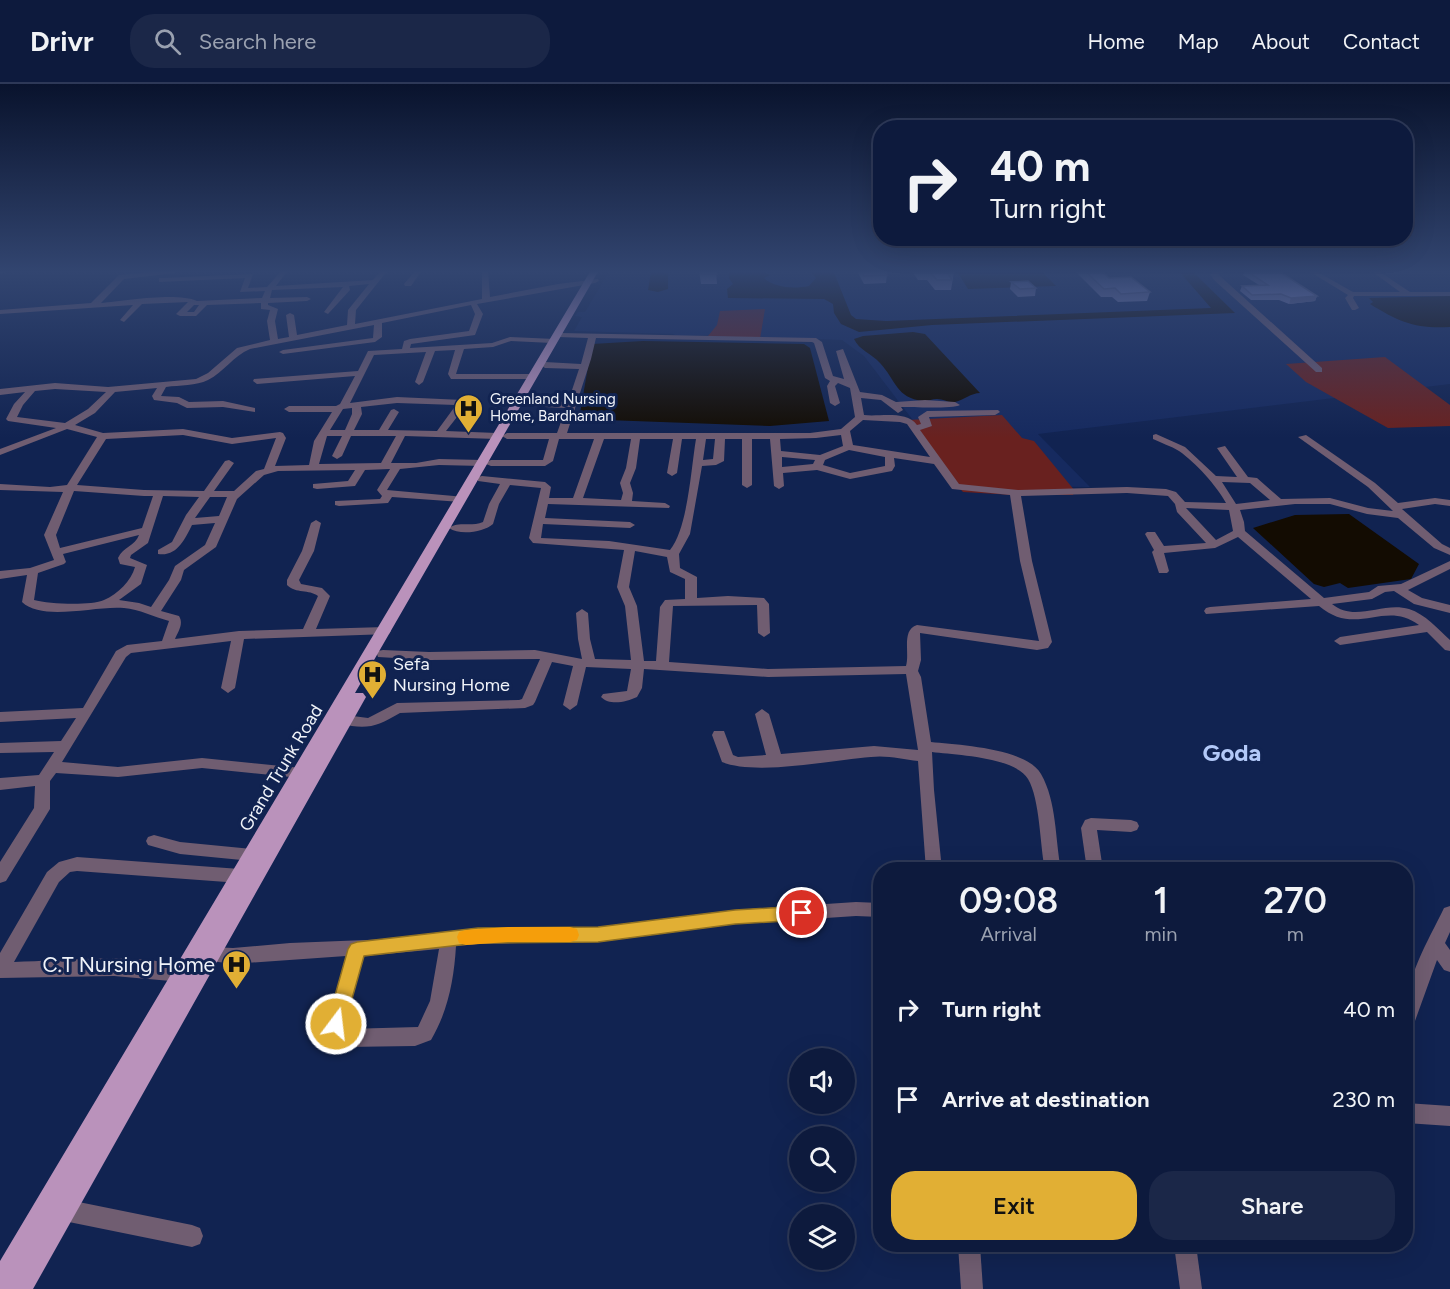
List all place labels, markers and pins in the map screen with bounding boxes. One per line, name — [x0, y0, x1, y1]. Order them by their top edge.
place label: Greenland Nursing Home, Bardhaman — [490, 390, 616, 425]
hospital icon: Greenland Nursing Home, Bardhaman — [453, 392, 485, 434]
place label: Sefa Nursing Home — [393, 653, 510, 696]
hospital icon: Sefa Nursing Home — [356, 658, 388, 700]
pin — [776, 887, 827, 938]
hospital icon: C.T Nursing Home — [220, 948, 252, 990]
place label: C.T Nursing Home — [42, 952, 215, 977]

